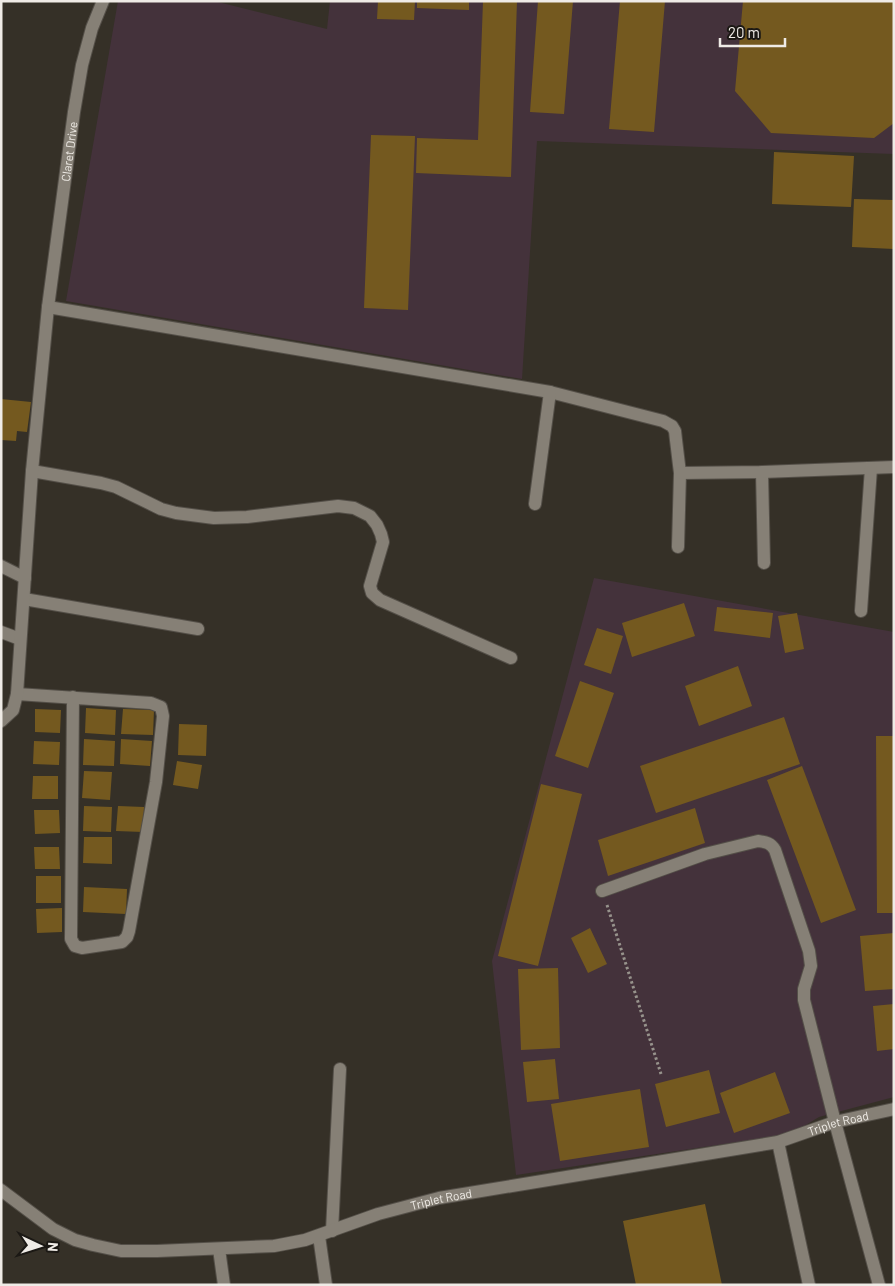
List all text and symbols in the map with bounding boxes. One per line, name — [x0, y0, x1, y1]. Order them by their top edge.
scale bar — [720, 15, 785, 47]
text: 20 m — [728, 23, 760, 41]
street label: Claret Drive — [58, 121, 80, 182]
street label: Triplet Road — [806, 1108, 870, 1138]
street label: Triplet Road — [409, 1186, 473, 1212]
north arrow — [15, 1221, 65, 1271]
text: N — [45, 1242, 62, 1252]

